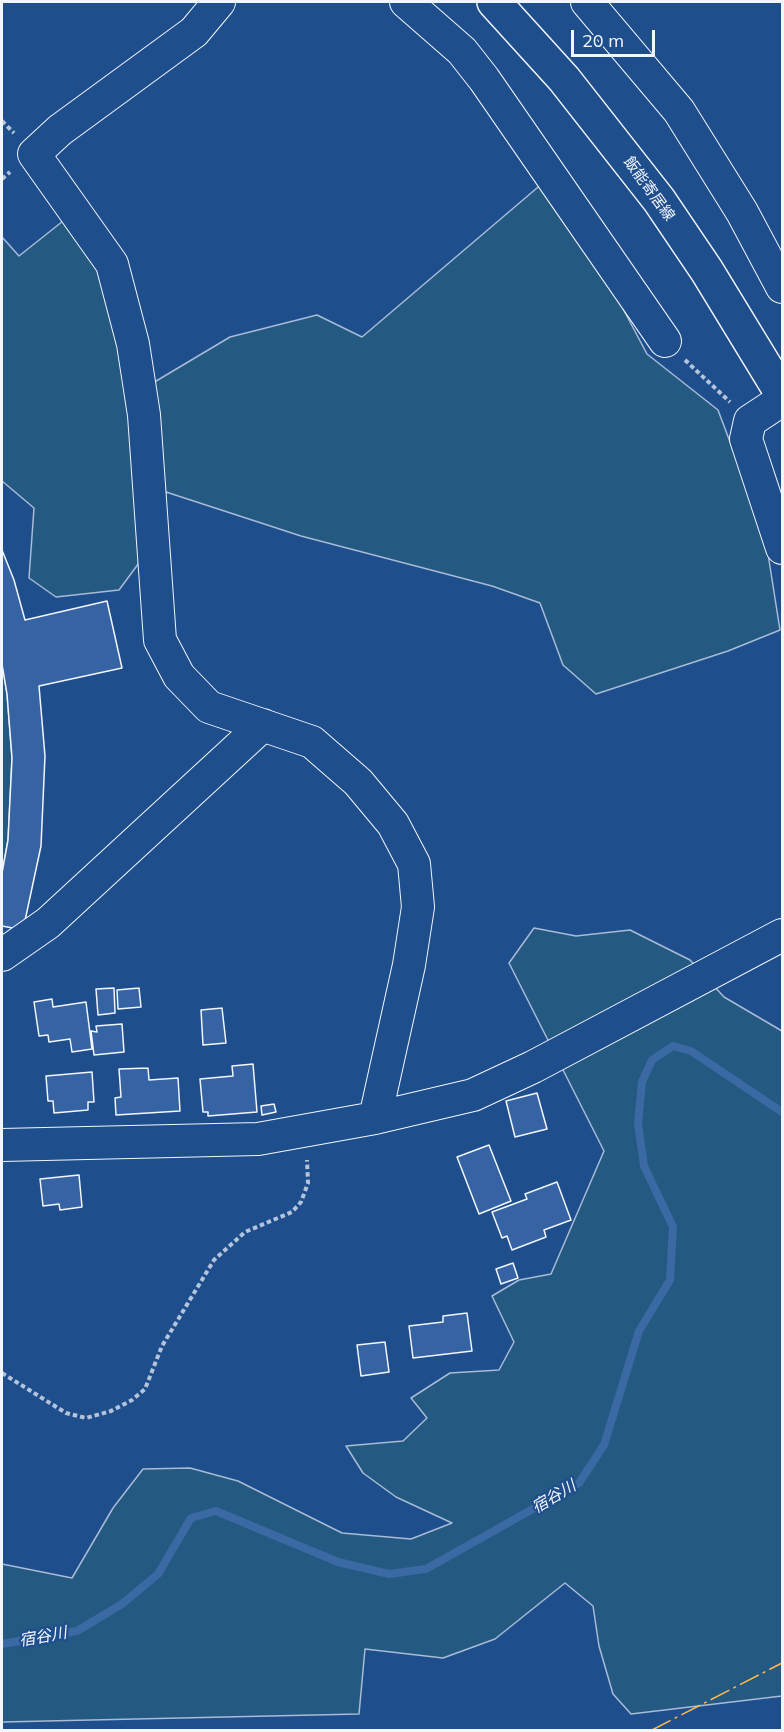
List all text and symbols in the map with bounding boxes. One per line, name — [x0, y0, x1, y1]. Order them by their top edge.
scale bar — [574, 18, 658, 56]
text: 20 m — [582, 29, 624, 52]
street label: 飯能寄居線 — [620, 153, 678, 225]
water label: 宿谷川 — [528, 1476, 580, 1518]
water label: 宿谷川 — [18, 1623, 68, 1651]

